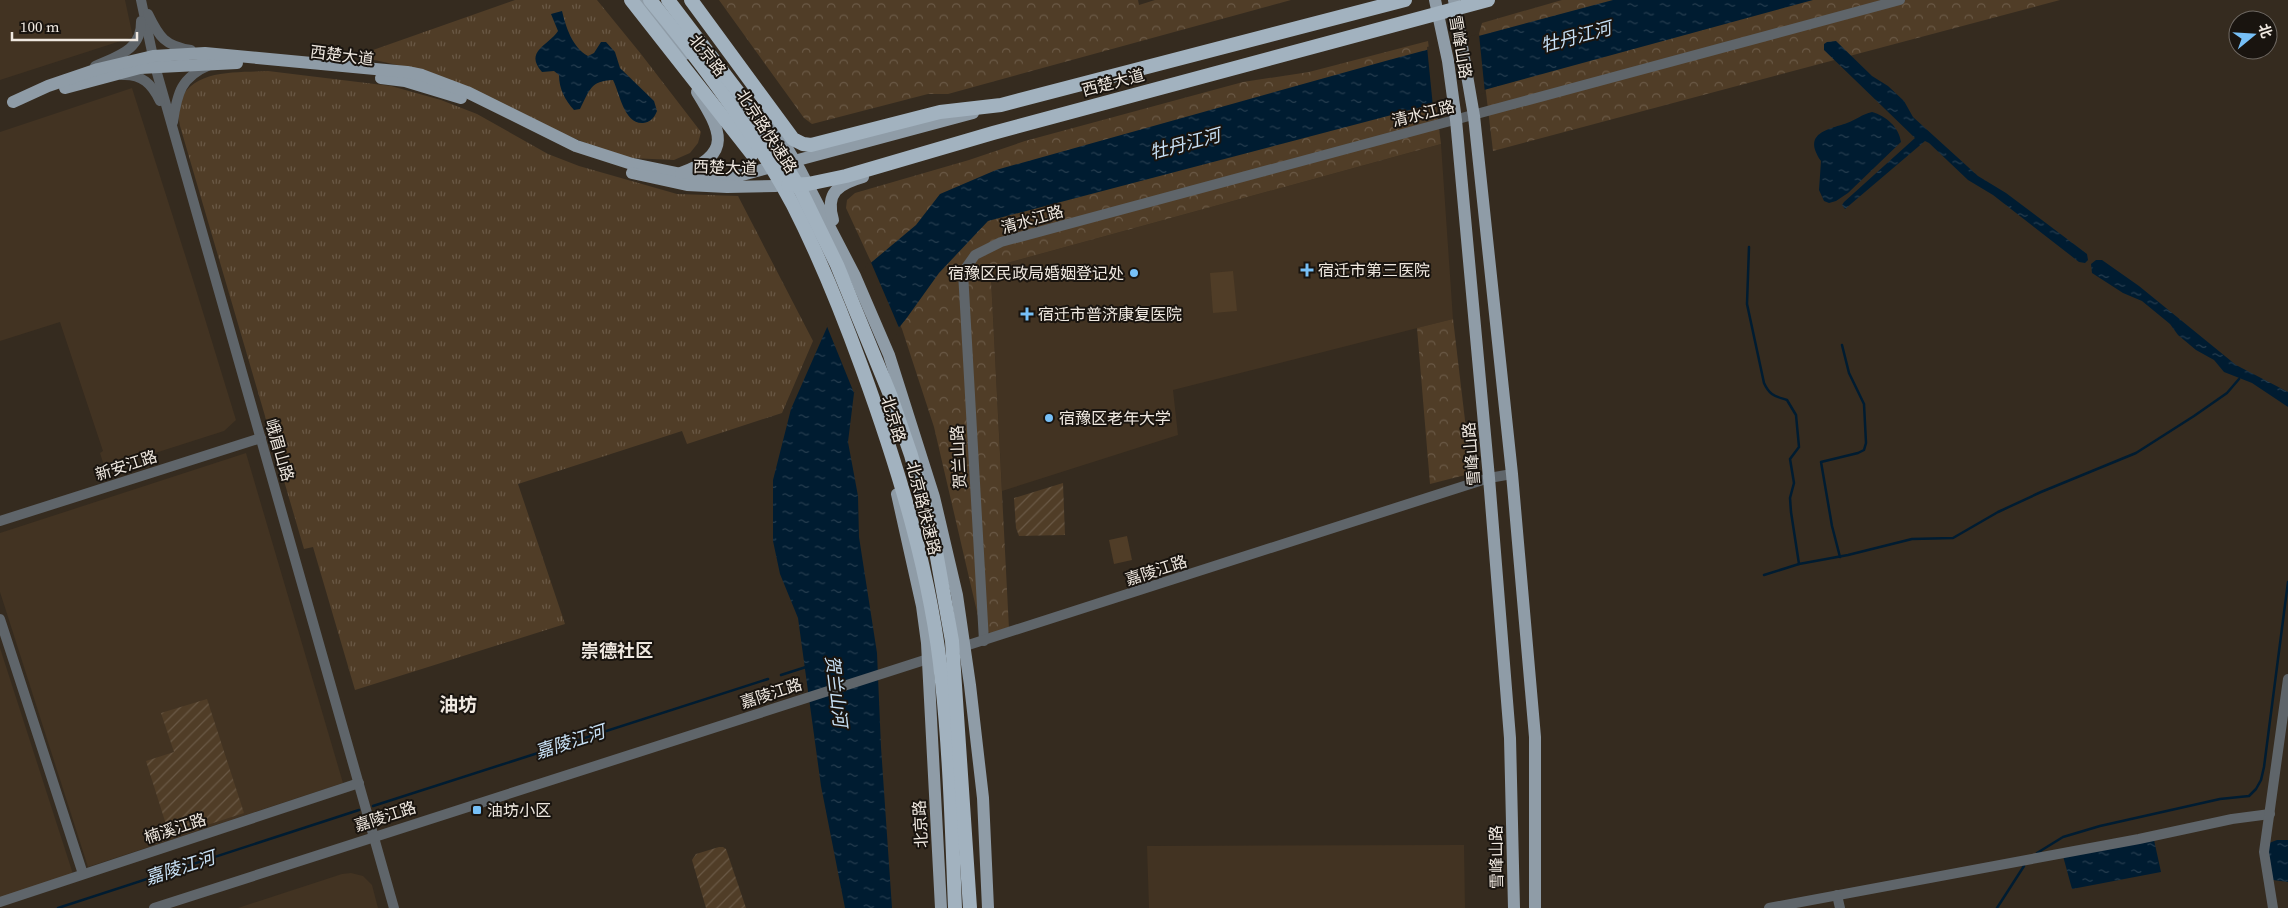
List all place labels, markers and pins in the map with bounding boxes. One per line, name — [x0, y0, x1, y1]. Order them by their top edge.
place label: 宿迁市第三医院 — [1318, 259, 1430, 281]
place label: 宿豫区民政局婚姻登记处 — [948, 262, 1124, 284]
marker: 宿迁市第三医院 — [1300, 263, 1314, 277]
marker: 宿豫区民政局婚姻登记处 — [1128, 267, 1140, 279]
place label: 宿迁市普济康复医院 — [1038, 303, 1182, 325]
marker: 宿迁市普济康复医院 — [1020, 307, 1034, 321]
place label: 宿豫区老年大学 — [1059, 407, 1171, 429]
marker: 宿豫区老年大学 — [1043, 412, 1055, 424]
place label: 油坊小区 — [487, 799, 551, 821]
marker: 油坊小区 — [471, 804, 483, 816]

